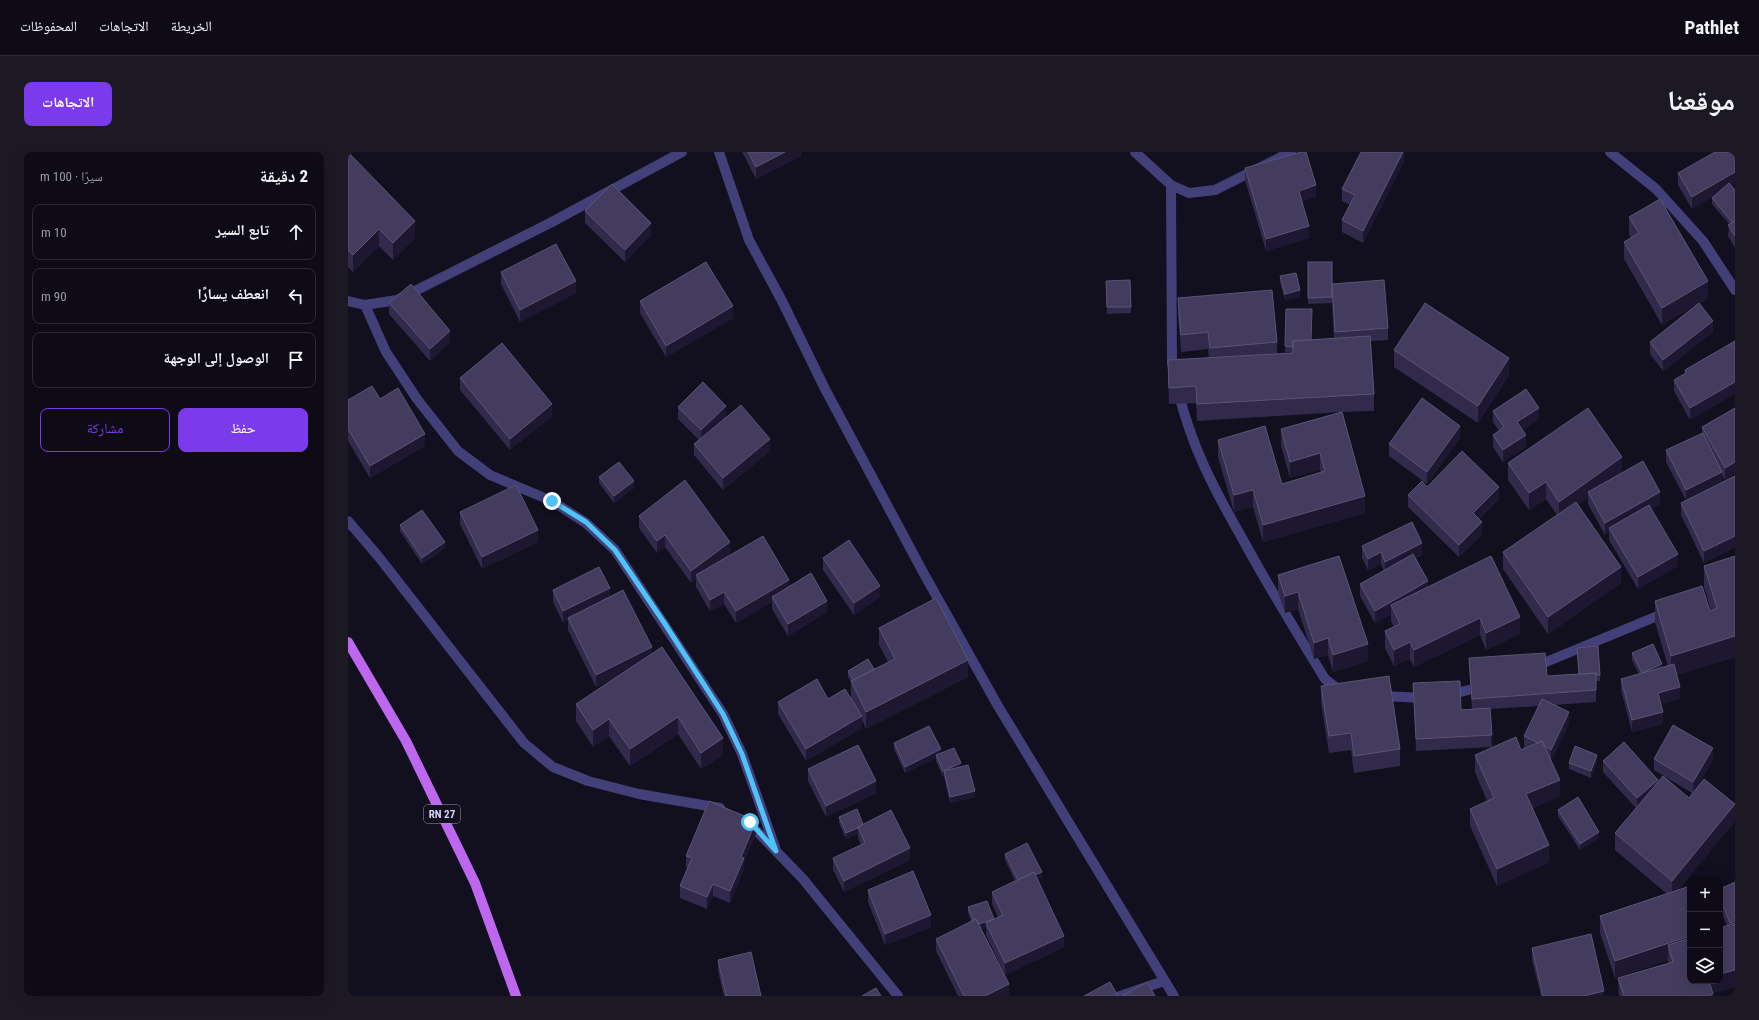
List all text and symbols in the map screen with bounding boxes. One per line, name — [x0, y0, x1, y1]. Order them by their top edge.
text: Pathlet — [1684, 16, 1739, 39]
text: المحفوظات — [20, 18, 77, 34]
text: الاتجاهات — [99, 18, 149, 34]
text: الخريطة — [171, 18, 212, 34]
button: الاتجاهات — [24, 82, 112, 126]
text: موقعنا — [1667, 84, 1735, 117]
text: 2 دقيقة — [260, 166, 308, 186]
text: سيرًا · 100 m — [40, 169, 103, 184]
text: تابع السير — [216, 221, 269, 239]
icon: ahead — [285, 221, 307, 243]
text: 10 m — [41, 225, 67, 240]
text: انعطف يسارًا — [198, 285, 269, 303]
icon: left — [285, 285, 307, 307]
text: 90 m — [41, 289, 67, 304]
text: الوصول إلى الوجهة — [163, 349, 269, 367]
icon: arrive — [285, 349, 307, 371]
button: مشاركة — [40, 408, 170, 452]
button: حفظ — [178, 408, 308, 452]
route end — [543, 492, 561, 510]
road number: RN 27 — [424, 805, 460, 823]
route start — [741, 813, 759, 831]
map controls — [1687, 876, 1723, 984]
button: + — [1687, 876, 1723, 912]
button: − — [1687, 912, 1723, 948]
button: layers — [1687, 948, 1723, 984]

